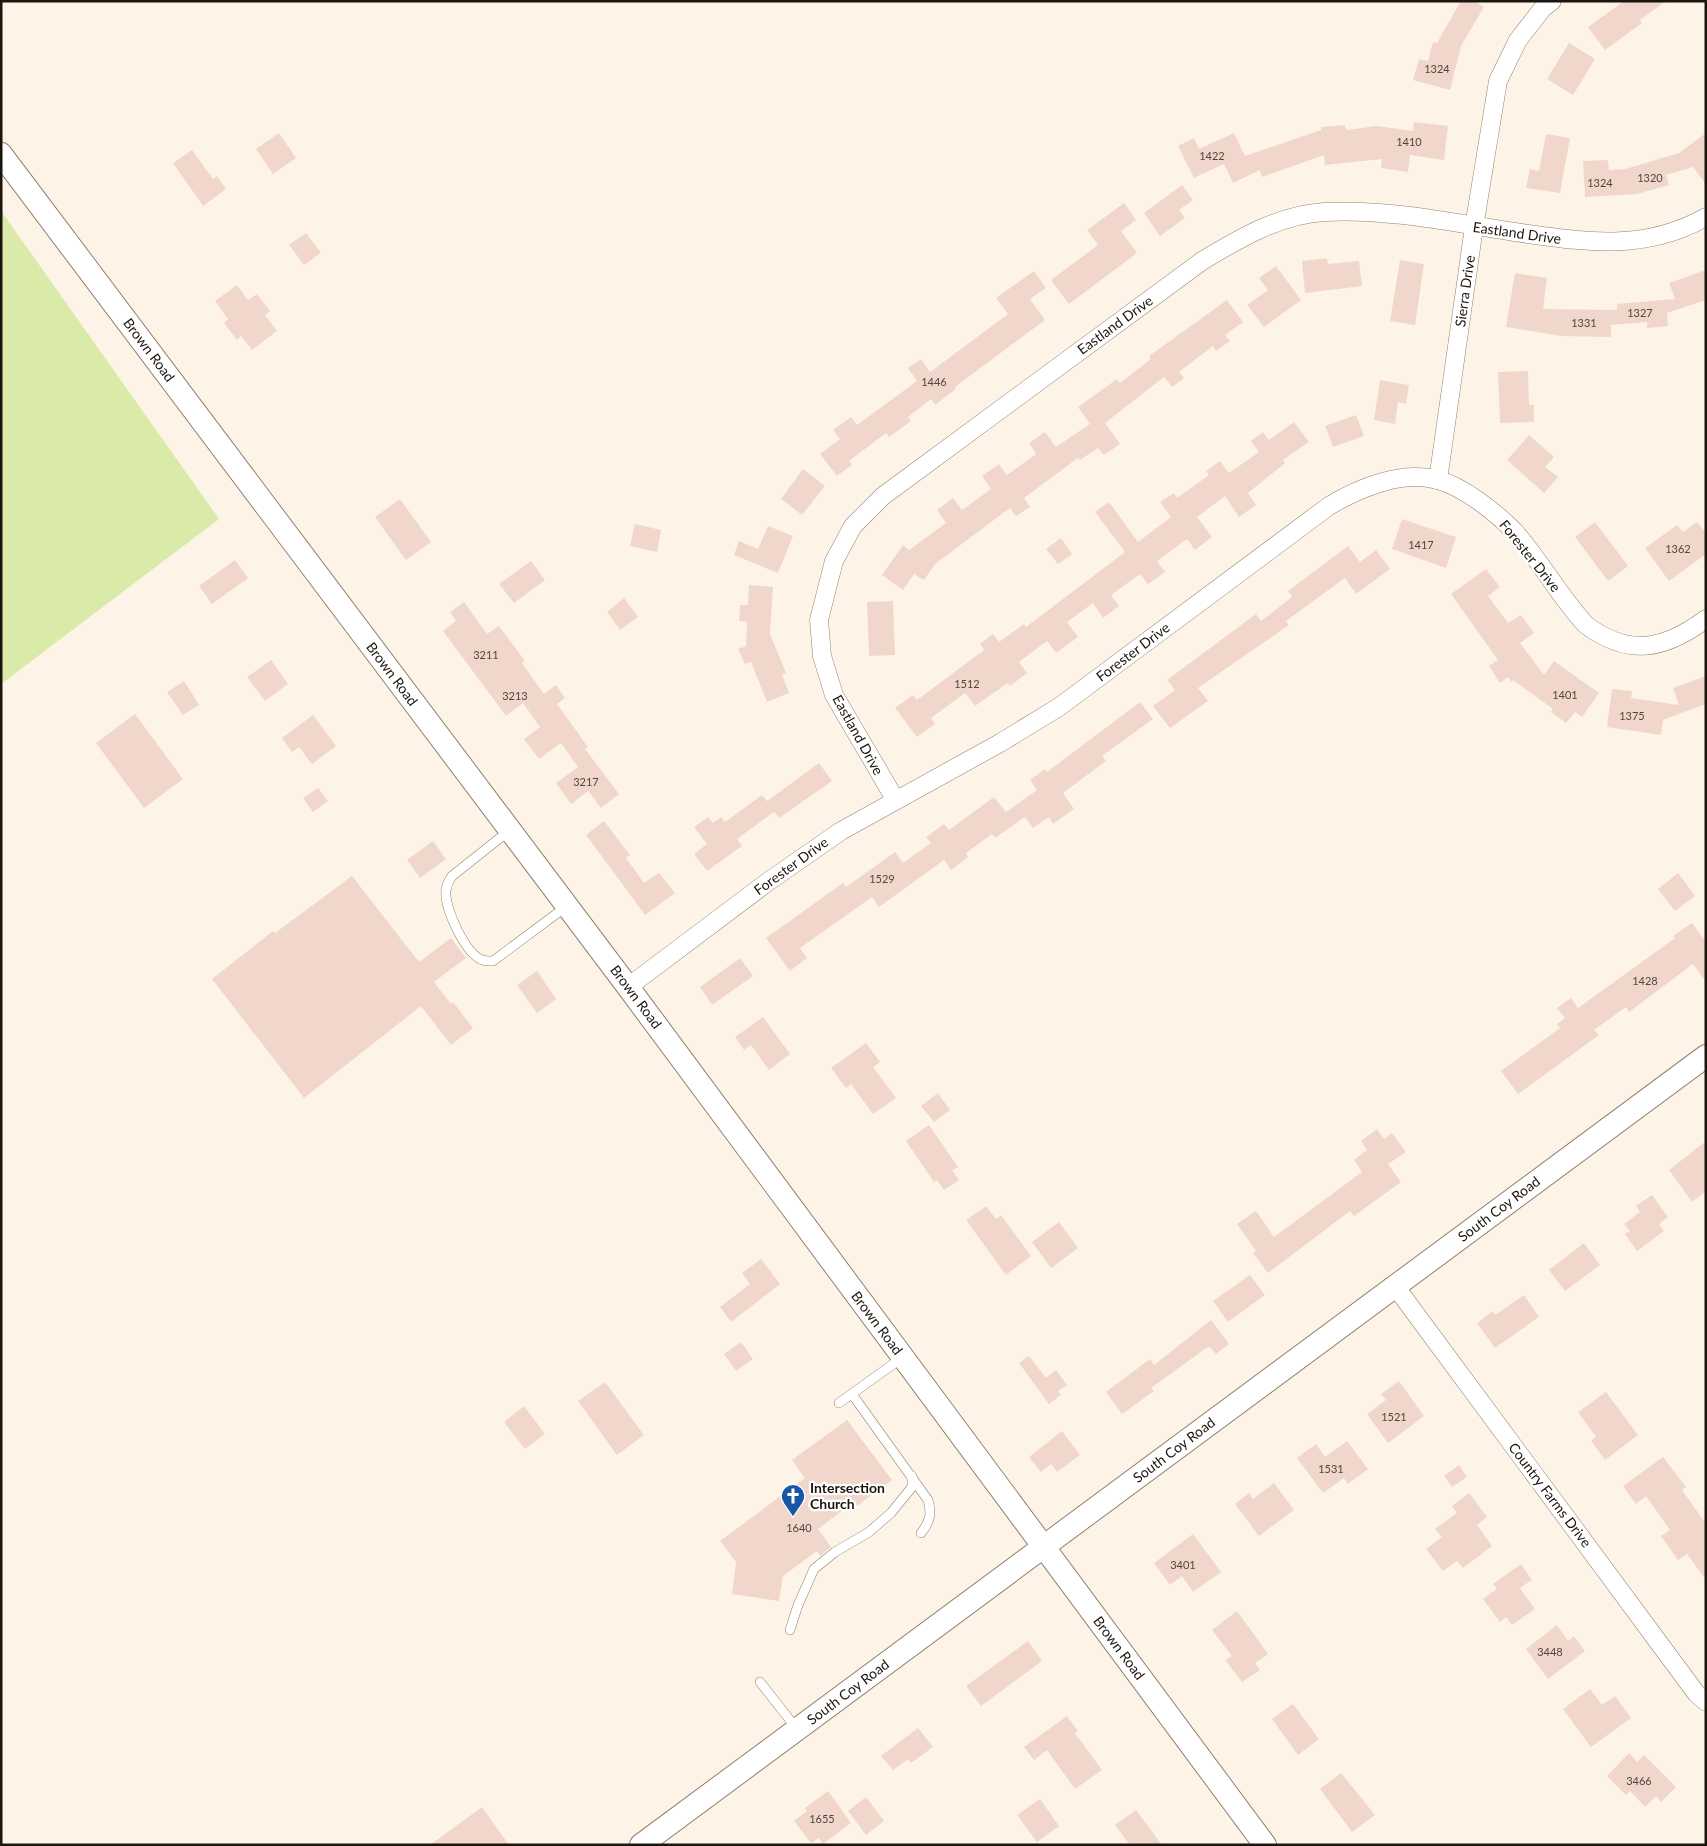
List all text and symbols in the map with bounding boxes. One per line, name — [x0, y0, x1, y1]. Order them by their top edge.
house number: 1324 — [1424, 62, 1450, 75]
house number: 1410 — [1396, 135, 1422, 148]
house number: 1422 — [1199, 149, 1225, 162]
house number: 1320 — [1637, 171, 1663, 184]
house number: 1324 — [1587, 176, 1613, 189]
street label: Eastland Drive — [1472, 218, 1562, 247]
street label: Sierra Drive — [1451, 254, 1478, 328]
street label: Eastland Drive — [1074, 292, 1156, 358]
house number: 1327 — [1627, 306, 1653, 319]
street label: Brown Road — [120, 315, 179, 385]
house number: 1331 — [1571, 316, 1597, 329]
house number: 1446 — [921, 375, 947, 388]
street label: Forester Drive — [1496, 516, 1565, 595]
house number: 1417 — [1408, 538, 1434, 551]
house number: 1362 — [1665, 542, 1691, 555]
street label: Forester Drive — [1093, 618, 1173, 685]
street label: Brown Road — [363, 639, 422, 709]
house number: 3211 — [473, 648, 499, 661]
house number: 1512 — [954, 677, 980, 690]
house number: 1401 — [1552, 688, 1578, 701]
house number: 3213 — [502, 689, 528, 702]
street label: Eastland Drive — [829, 692, 887, 778]
house number: 1375 — [1619, 709, 1645, 722]
house number: 3217 — [573, 775, 599, 788]
street label: Forester Drive — [750, 833, 831, 898]
house number: 1529 — [869, 872, 895, 885]
street label: Brown Road — [607, 962, 666, 1032]
house number: 1428 — [1632, 974, 1658, 987]
street label: South Coy Road — [1454, 1172, 1543, 1245]
street label: Brown Road — [848, 1288, 907, 1358]
house number: 1521 — [1381, 1410, 1407, 1423]
street label: South Coy Road — [1129, 1413, 1218, 1486]
street label: Country Farms Drive — [1505, 1439, 1595, 1550]
house number: 1531 — [1318, 1462, 1344, 1475]
place label: Intersection Church — [810, 1479, 885, 1512]
church icon: Intersection Church — [780, 1483, 806, 1517]
house number: 1640 — [786, 1521, 812, 1534]
house number: 3401 — [1170, 1558, 1196, 1571]
street label: Brown Road — [1090, 1613, 1149, 1683]
house number: 3448 — [1537, 1645, 1563, 1658]
street label: South Coy Road — [803, 1655, 892, 1728]
house number: 3466 — [1626, 1774, 1652, 1787]
house number: 1655 — [809, 1812, 835, 1825]

